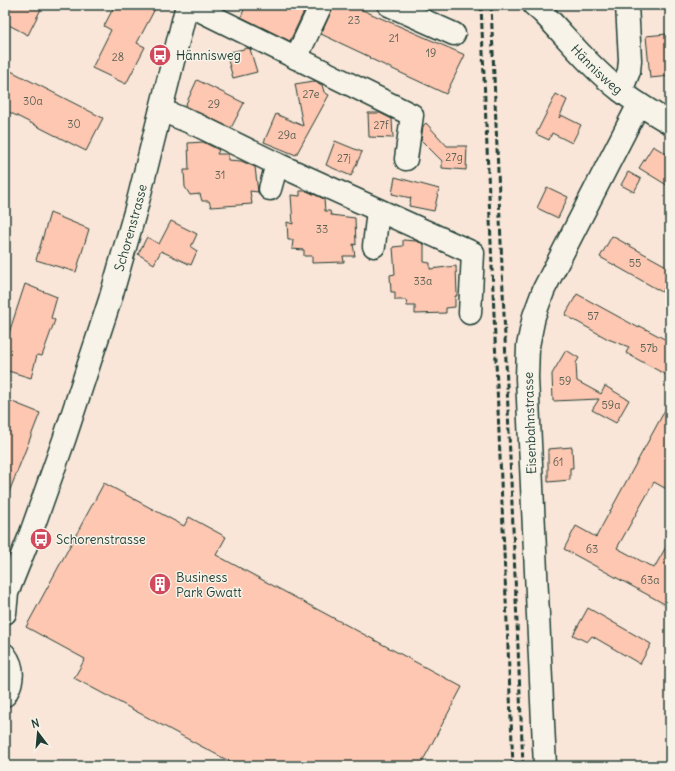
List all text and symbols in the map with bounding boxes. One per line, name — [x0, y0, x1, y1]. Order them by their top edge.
house number: 23 — [348, 13, 360, 27]
house number: 21 — [389, 31, 399, 45]
street label: Hännisweg — [568, 40, 626, 98]
bus stop icon: Hännisweg — [147, 42, 173, 68]
house number: 19 — [426, 46, 436, 60]
place label: Hännisweg — [176, 47, 241, 64]
house number: 28 — [112, 50, 124, 64]
house number: 27e — [302, 87, 320, 101]
house number: 30a — [23, 94, 43, 108]
house number: 29 — [208, 97, 220, 111]
house number: 30 — [67, 117, 81, 131]
house number: 27f — [373, 118, 389, 132]
house number: 29a — [278, 128, 296, 142]
house number: 27g — [445, 150, 463, 164]
house number: 27j — [337, 151, 351, 165]
house number: 31 — [215, 168, 225, 182]
street label: Schorenstrasse — [110, 182, 150, 273]
house number: 33 — [316, 222, 328, 236]
house number: 55 — [629, 256, 641, 270]
house number: 33a — [414, 274, 432, 288]
house number: 57 — [587, 309, 599, 323]
house number: 57b — [640, 341, 658, 355]
street label: Eisenbahnstrasse — [520, 372, 540, 474]
house number: 59 — [559, 374, 571, 388]
house number: 59a — [602, 398, 620, 412]
house number: 61 — [553, 455, 563, 469]
bus stop icon: Schorenstrasse — [28, 526, 54, 552]
place label: Schorenstrasse — [56, 531, 146, 548]
house number: 63 — [586, 542, 598, 556]
place label: Business Park Gwatt — [176, 569, 242, 601]
building icon: Business Park Gwatt — [147, 571, 173, 597]
house number: 63a — [641, 573, 659, 587]
north arrow — [18, 713, 58, 753]
text: N — [30, 716, 41, 731]

